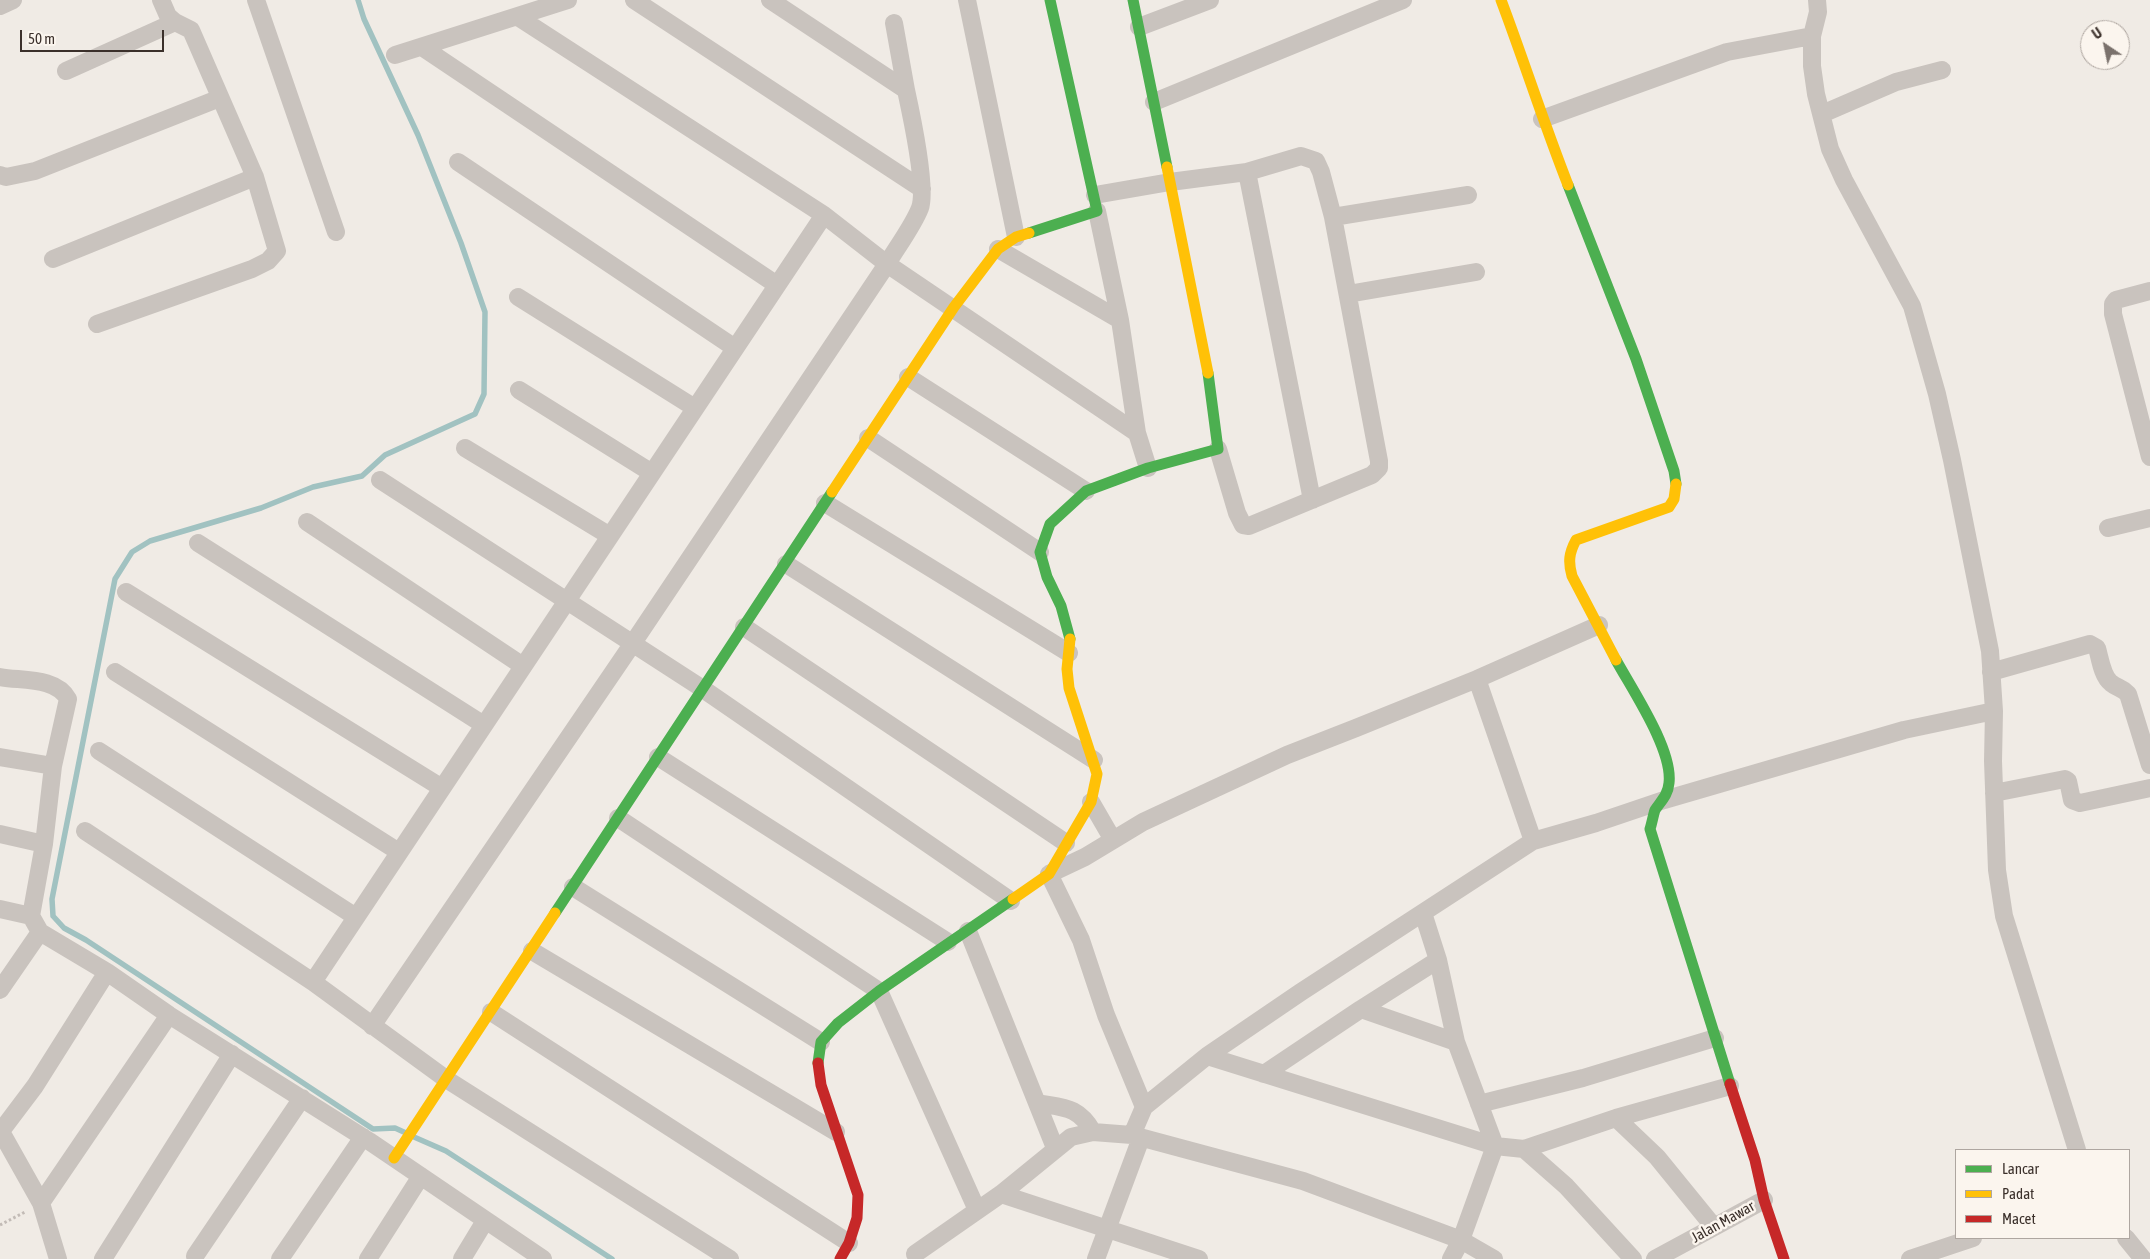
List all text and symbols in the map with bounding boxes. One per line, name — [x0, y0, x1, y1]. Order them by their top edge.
scale bar — [22, 20, 166, 52]
north arrow — [2080, 20, 2130, 70]
text: U — [2089, 24, 2105, 42]
text: 50 m — [28, 30, 55, 47]
legend — [1955, 1149, 2130, 1239]
text: Lancar — [2002, 1160, 2039, 1177]
text: Padat — [2002, 1185, 2034, 1202]
street label: Jalan Mawar — [1688, 1197, 1758, 1247]
text: Macet — [2002, 1210, 2036, 1227]

